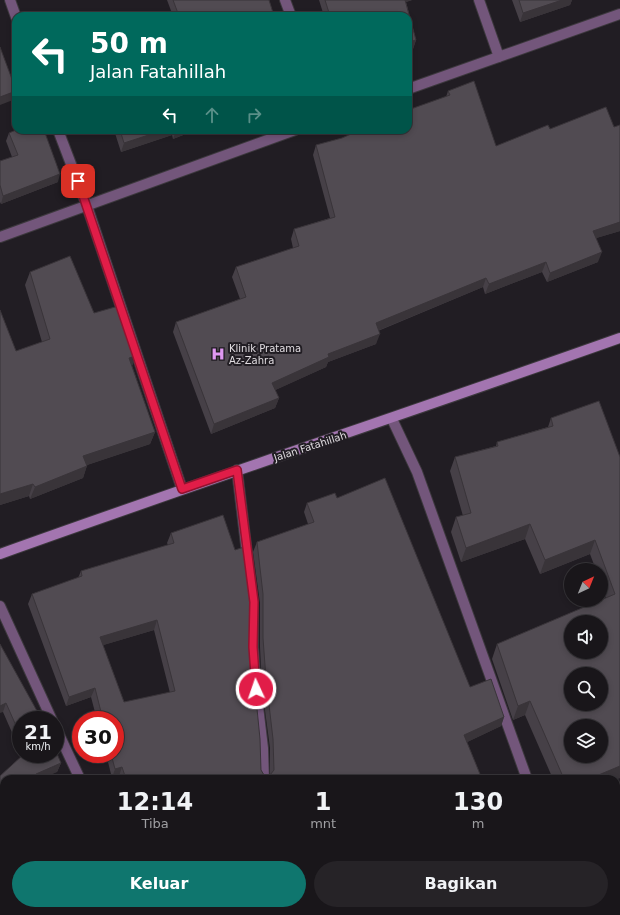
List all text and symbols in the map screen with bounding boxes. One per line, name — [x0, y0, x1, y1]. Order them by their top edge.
text: 50 m — [90, 27, 168, 60]
icon: left — [24, 28, 76, 80]
text: Jalan Fatahillah — [90, 61, 226, 82]
icon: left — [159, 104, 181, 126]
icon: ahead — [201, 104, 223, 126]
icon: right — [243, 104, 265, 126]
pin — [61, 164, 95, 198]
icon: arrive — [67, 170, 89, 192]
place label: Klinik Pratama Az-Zahra — [229, 343, 301, 366]
hospital icon: Klinik Pratama Az-Zahra — [210, 346, 226, 362]
street label: Jalan Fatahillah — [272, 430, 348, 464]
north arrow — [564, 563, 608, 607]
map controls — [564, 563, 608, 763]
button: sound — [564, 615, 608, 659]
button: search — [564, 667, 608, 711]
position arrow — [235, 668, 277, 710]
speed limit sign: 30 — [72, 711, 124, 763]
button: layers — [564, 719, 608, 763]
text: 21 — [24, 720, 52, 744]
text: km/h — [25, 741, 51, 752]
text: 12:14 — [117, 788, 193, 816]
text: 1 — [315, 788, 331, 816]
text: 130 — [453, 788, 503, 816]
text: Tiba — [141, 816, 169, 831]
text: mnt — [310, 816, 336, 831]
text: m — [472, 816, 484, 831]
button: Keluar — [12, 861, 306, 907]
button: Bagikan — [314, 861, 608, 907]

